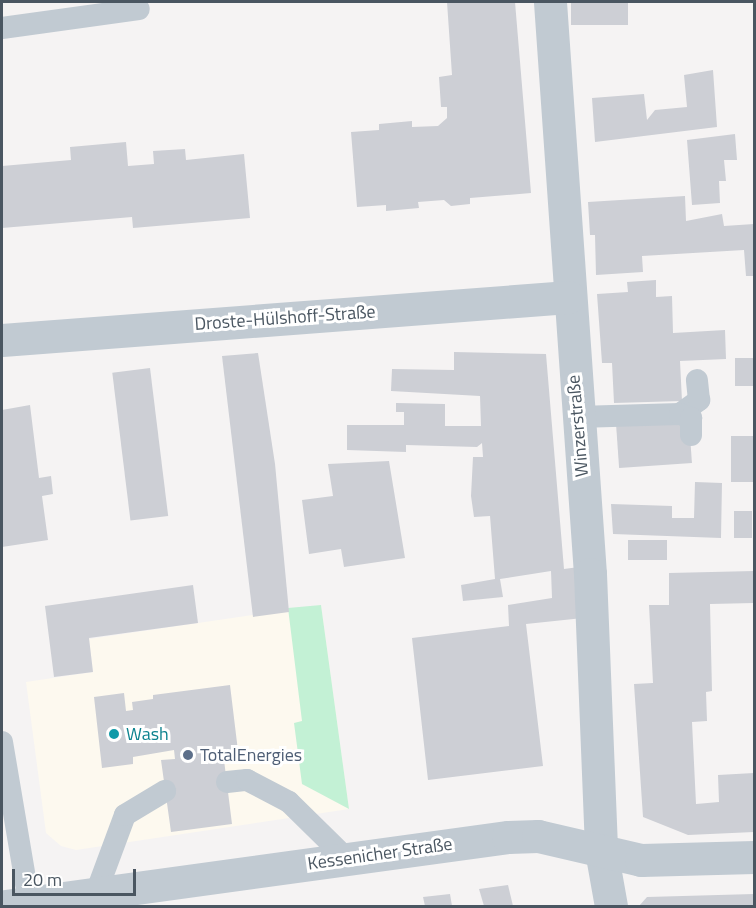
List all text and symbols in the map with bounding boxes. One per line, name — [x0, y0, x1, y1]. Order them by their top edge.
street label: Droste-Hülshoff-Straße — [194, 301, 376, 335]
street label: Winzerstraße — [563, 374, 593, 478]
place label: Wash — [126, 723, 169, 745]
marker: Wash — [107, 727, 121, 741]
place label: TotalEnergies — [200, 744, 302, 766]
marker: TotalEnergies — [181, 748, 195, 762]
street label: Kessenicher Straße — [306, 833, 454, 875]
scale bar — [15, 857, 140, 895]
text: 20 m — [23, 866, 62, 893]

